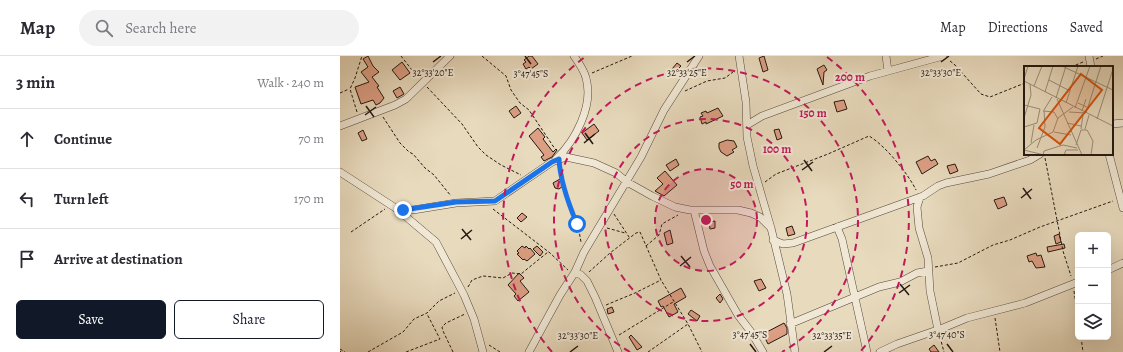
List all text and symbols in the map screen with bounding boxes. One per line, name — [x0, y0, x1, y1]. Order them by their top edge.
search box — [79, 10, 359, 46]
text: Map — [20, 15, 55, 41]
icon: search — [93, 17, 115, 39]
text: Search here — [125, 18, 197, 38]
text: Map — [940, 18, 966, 37]
text: Directions — [988, 18, 1048, 37]
text: Saved — [1070, 18, 1103, 37]
text: 32°33'20"E — [413, 66, 454, 79]
text: 32°33'25"E — [667, 66, 707, 79]
text: 32°33'30"E — [921, 66, 961, 79]
inset map — [1024, 66, 1113, 155]
text: 3°47'45"S — [514, 67, 548, 80]
text: 200 m — [835, 69, 865, 85]
text: 3 min — [16, 71, 55, 94]
text: Walk · 240 m — [257, 74, 324, 91]
text: 150 m — [799, 105, 827, 121]
icon: ahead — [16, 128, 38, 150]
text: Continue — [54, 129, 112, 149]
text: 70 m — [298, 130, 324, 147]
text: 100 m — [763, 141, 791, 157]
text: 50 m — [730, 176, 754, 192]
icon: left — [16, 188, 38, 210]
text: Turn left — [54, 189, 109, 209]
text: 170 m — [294, 190, 324, 207]
route end — [394, 201, 412, 219]
centre of rings — [699, 213, 713, 227]
route start — [568, 215, 586, 233]
map controls — [1075, 232, 1111, 340]
button: + — [1075, 232, 1111, 268]
icon: arrive — [16, 248, 38, 270]
text: Arrive at destination — [54, 249, 183, 269]
button: − — [1075, 268, 1111, 304]
button: Save — [16, 300, 166, 339]
button: Share — [174, 300, 324, 339]
button: layers — [1075, 304, 1111, 340]
text: 3°47'45"S — [733, 328, 767, 341]
text: 3°47'40"S — [929, 328, 965, 341]
text: 32°33'30"E — [558, 329, 598, 342]
text: 32°33'35"E — [812, 329, 852, 342]

